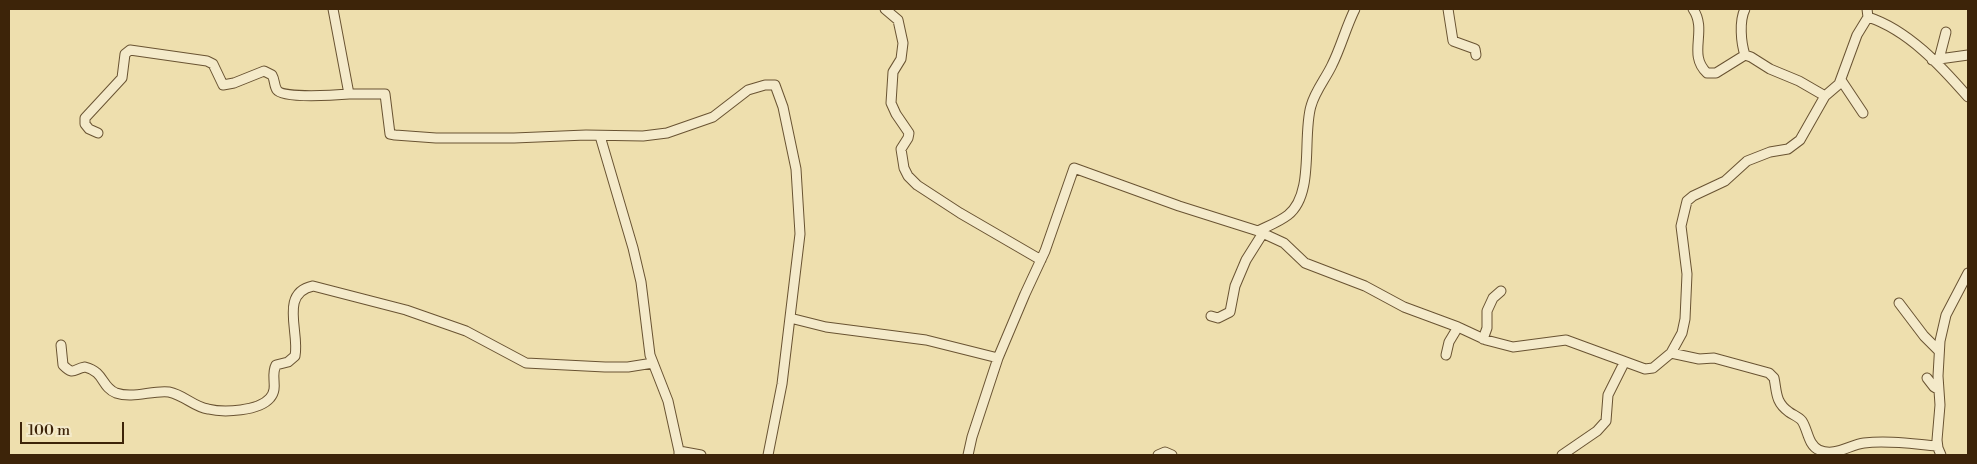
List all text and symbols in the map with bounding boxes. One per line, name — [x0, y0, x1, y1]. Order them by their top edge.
scale bar — [22, 412, 126, 444]
text: 100 m — [28, 421, 70, 440]

